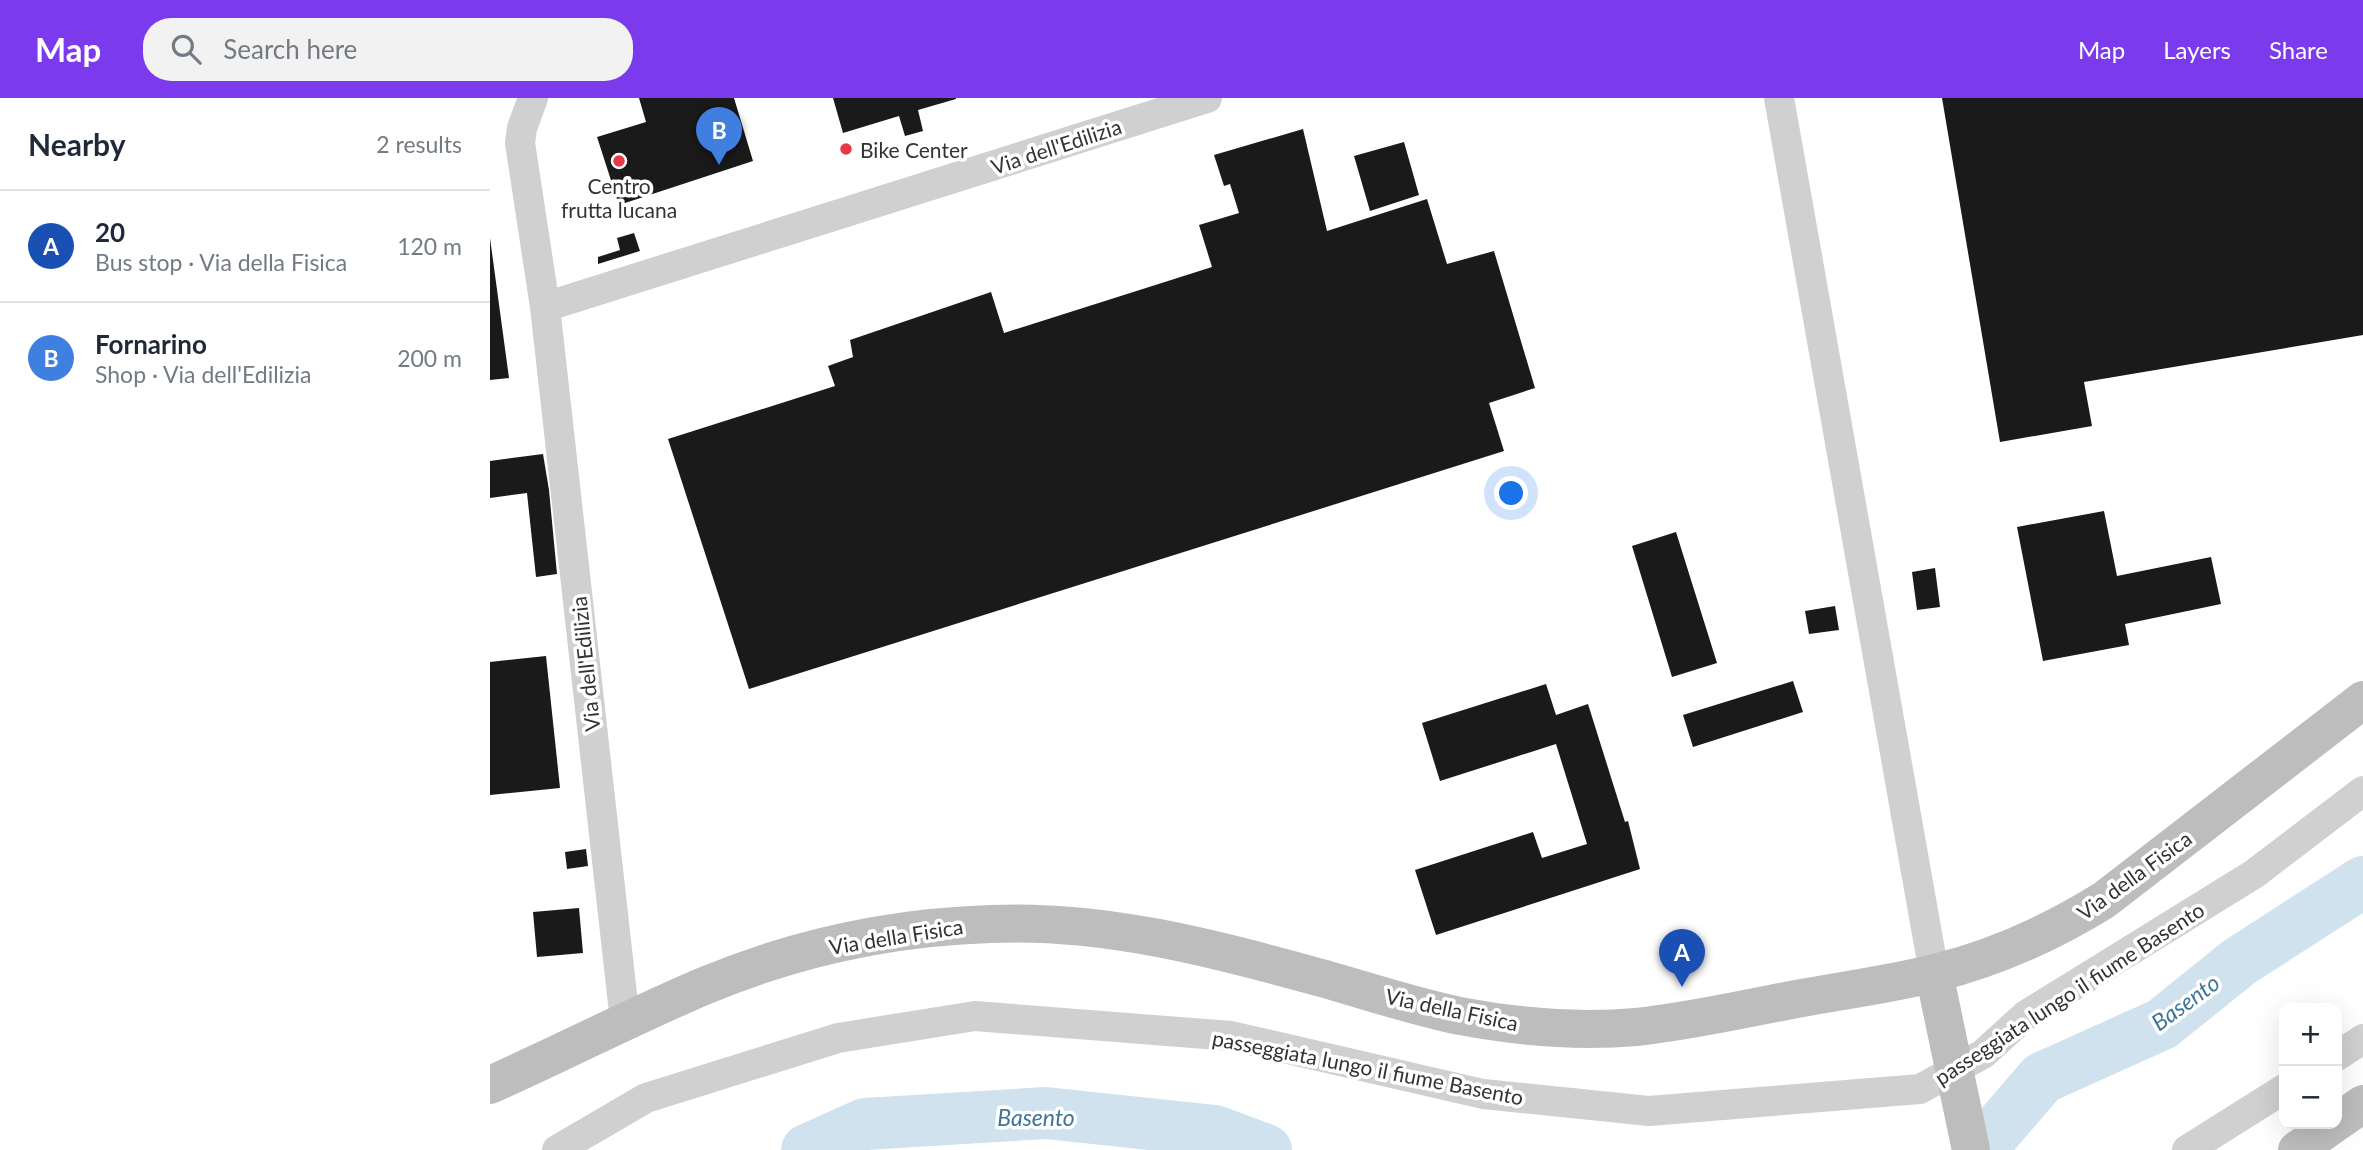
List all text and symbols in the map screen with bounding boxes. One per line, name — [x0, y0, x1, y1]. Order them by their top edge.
search box — [143, 18, 633, 81]
text: Map — [35, 29, 101, 69]
icon: search — [167, 30, 205, 68]
text: Search here — [223, 33, 357, 65]
text: Map — [2078, 35, 2125, 64]
text: Layers — [2163, 35, 2231, 64]
text: Share — [2269, 35, 2328, 64]
pin: B — [696, 107, 742, 165]
street label: Via dell'Edilizia — [988, 113, 1124, 179]
text: Nearby — [28, 126, 126, 162]
text: 2 results — [376, 130, 462, 158]
place label: Bike Center — [860, 137, 968, 162]
marker: Bike Center — [838, 141, 854, 157]
marker: Centro frutta lucana — [611, 153, 627, 169]
place label: Centro frutta lucana — [561, 173, 677, 222]
text: 20 — [95, 216, 125, 248]
text: A — [43, 232, 59, 260]
text: 120 m — [397, 232, 462, 260]
text: Bus stop · Via della Fisica — [95, 248, 347, 276]
text: Fornarino — [95, 328, 207, 360]
text: B — [43, 344, 59, 372]
text: 200 m — [397, 344, 462, 372]
text: Shop · Via dell'Edilizia — [95, 360, 311, 388]
your location — [1494, 476, 1528, 510]
street label: Via dell'Edilizia — [565, 595, 605, 733]
street label: Via della Fisica — [2072, 825, 2196, 925]
street label: passeggiata lungo il fiume Basento — [1930, 896, 2208, 1090]
street label: Via della Fisica — [827, 913, 965, 959]
pin: A — [1659, 929, 1705, 987]
water label: Basento — [2146, 968, 2224, 1036]
street label: Via della Fisica — [1383, 983, 1521, 1035]
map controls — [2279, 1003, 2342, 1129]
button: + — [2279, 1003, 2342, 1066]
street label: passeggiata lungo il fiume Basento — [1210, 1025, 1526, 1109]
button: − — [2279, 1066, 2342, 1129]
water label: Basento — [997, 1103, 1075, 1131]

